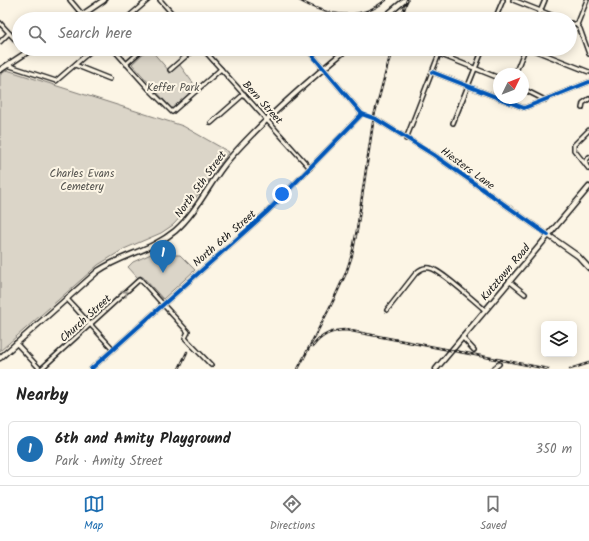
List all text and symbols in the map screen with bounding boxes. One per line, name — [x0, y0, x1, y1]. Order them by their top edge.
search box — [12, 12, 577, 56]
text: Search here — [58, 22, 132, 46]
icon: search — [26, 23, 48, 45]
north arrow — [493, 68, 529, 104]
street label: Bern Street — [238, 77, 287, 129]
park label: Keffer Park — [147, 79, 200, 97]
street label: Hiesters Lane — [436, 143, 498, 195]
street label: North 5th Street — [170, 147, 232, 222]
park label: Charles Evans Cemetery — [50, 165, 115, 196]
your location — [272, 184, 292, 204]
street label: North 6th Street — [189, 205, 261, 272]
pin: 1 — [150, 240, 176, 273]
street label: Kutztown Road — [476, 240, 535, 305]
street label: Church Street — [56, 290, 116, 347]
one-way arrow — [121, 290, 128, 297]
map controls — [541, 321, 577, 357]
button: layers — [541, 321, 577, 357]
text: Nearby — [16, 382, 68, 409]
text: 6th and Amity Playground — [55, 427, 231, 451]
text: 1 — [28, 439, 32, 460]
text: 350 m — [536, 439, 572, 460]
text: Park · Amity Street — [55, 451, 163, 472]
tab: Map — [83, 493, 105, 535]
tab: Directions — [270, 493, 315, 535]
tab: Saved — [480, 493, 506, 535]

